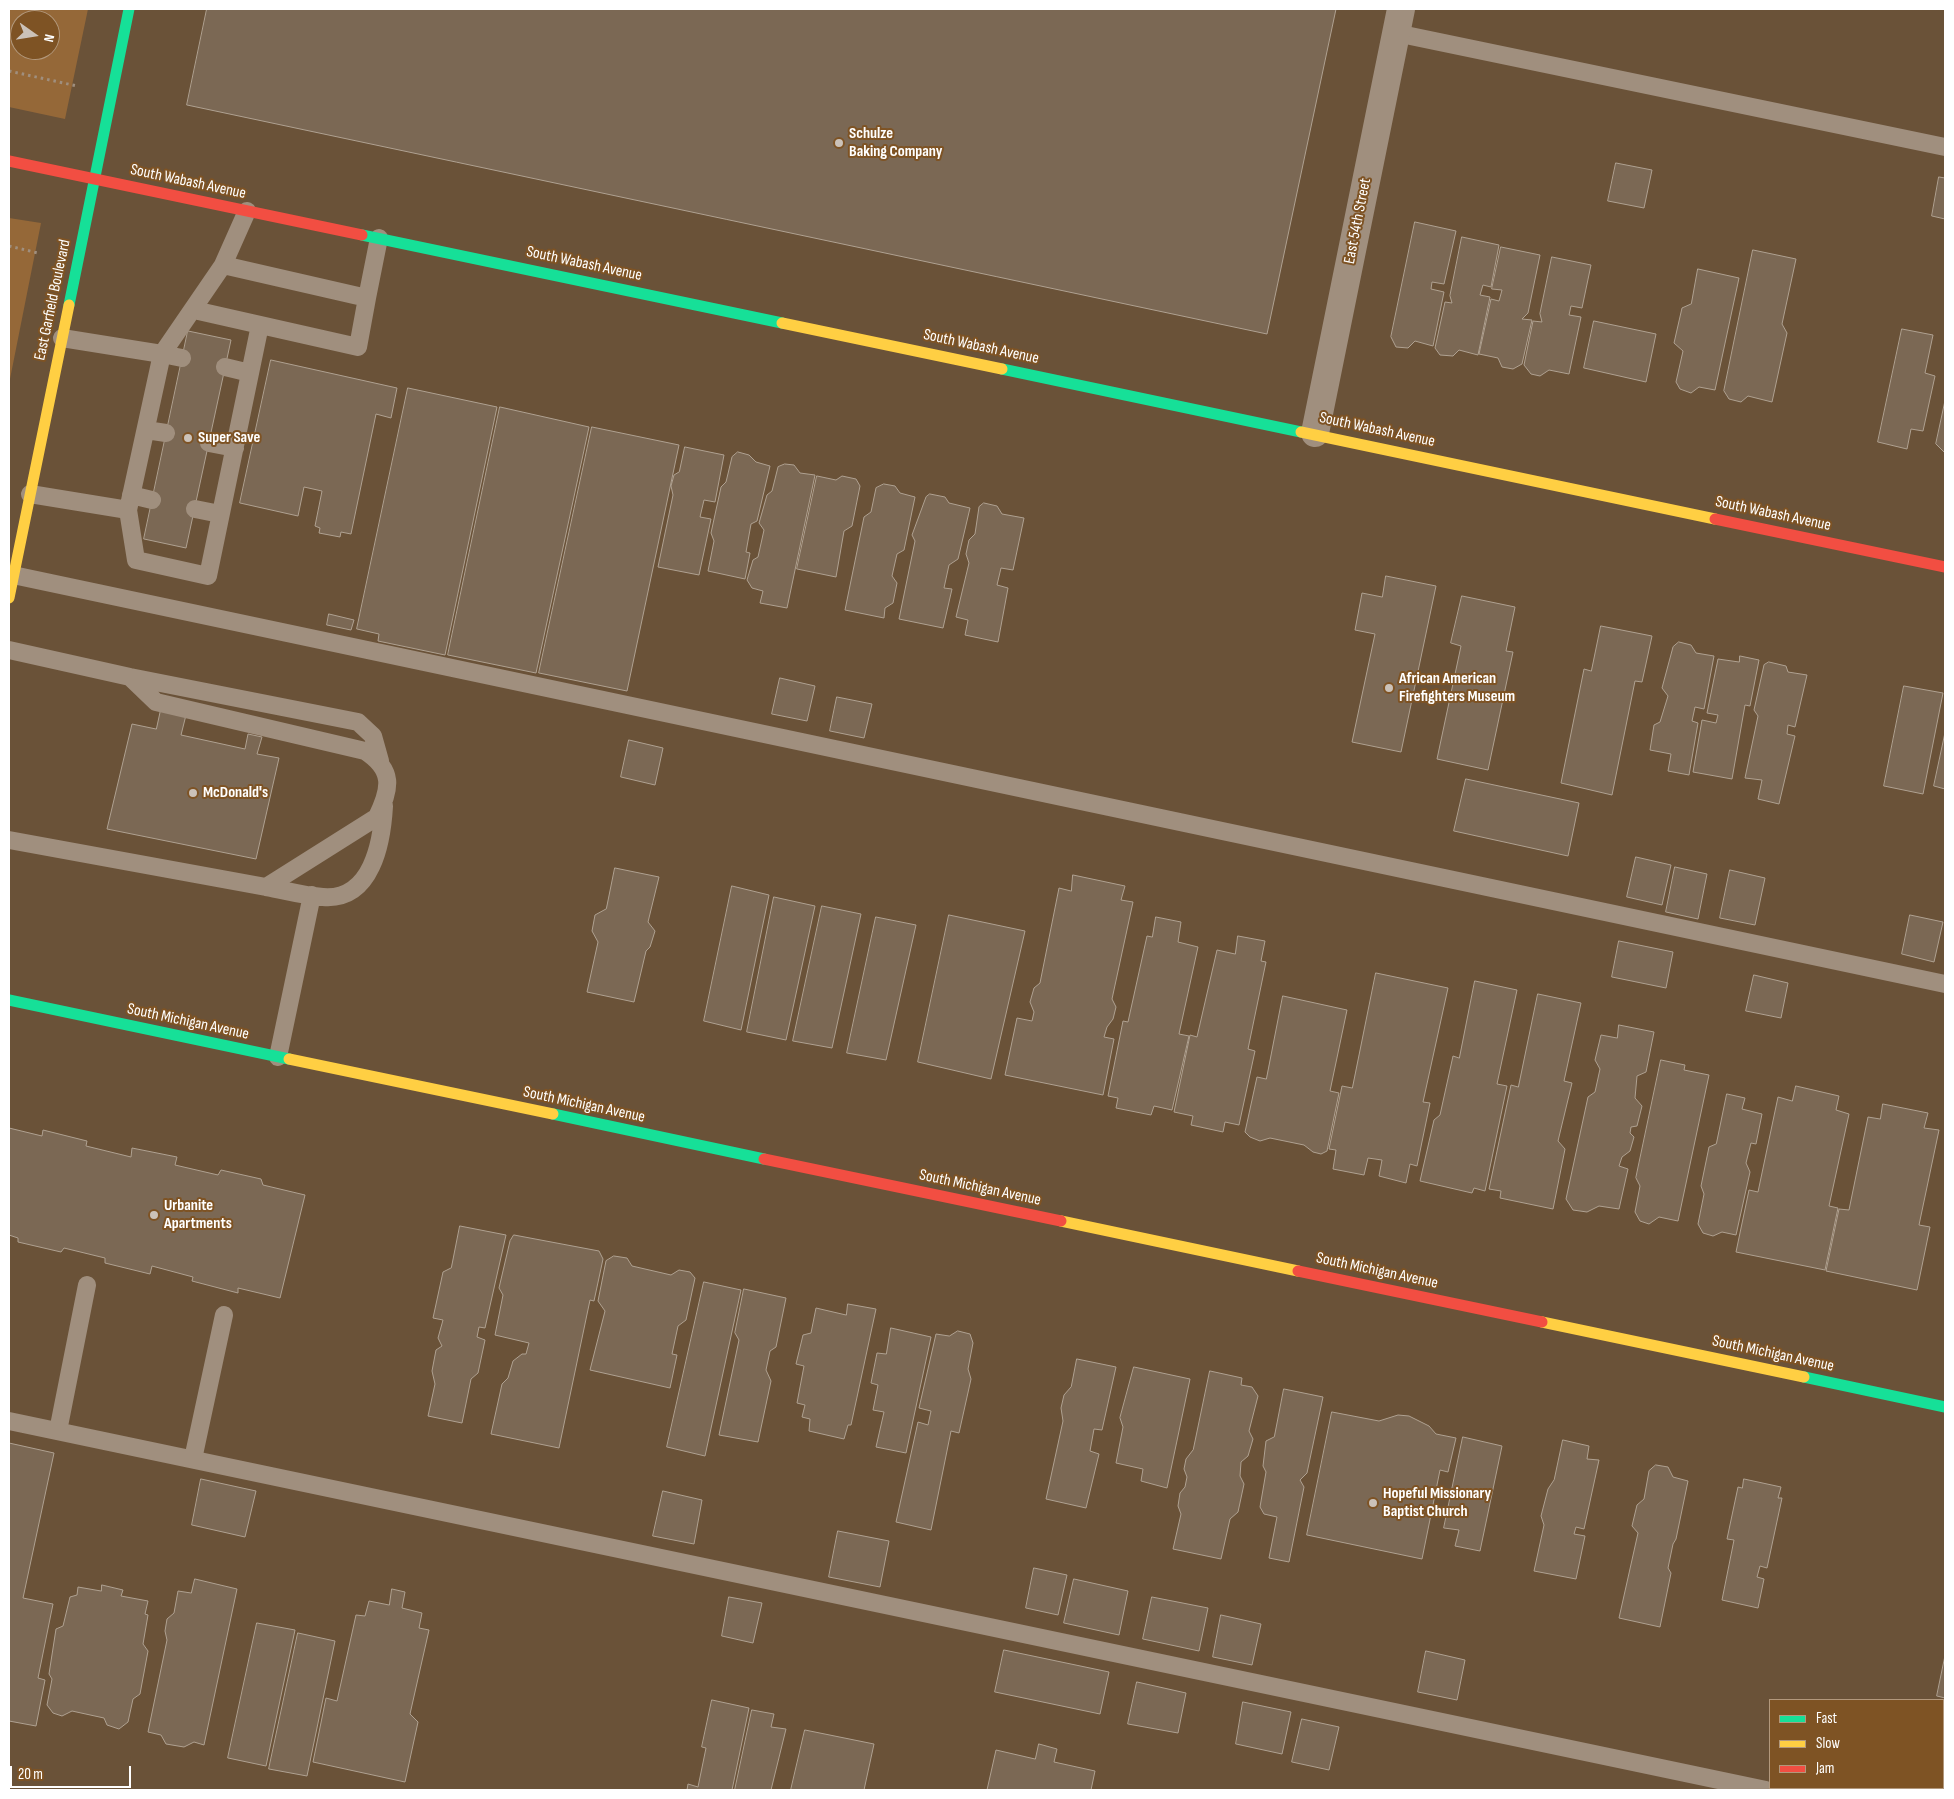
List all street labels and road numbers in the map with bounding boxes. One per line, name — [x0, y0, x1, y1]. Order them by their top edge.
street label: South Wabash Avenue — [128, 160, 248, 204]
street label: East 54th Street — [1340, 177, 1376, 265]
street label: East Garfield Boulevard — [31, 238, 75, 362]
street label: South Wabash Avenue — [524, 242, 644, 286]
street label: South Wabash Avenue — [921, 325, 1041, 369]
street label: South Wabash Avenue — [1317, 408, 1437, 452]
street label: South Wabash Avenue — [1713, 492, 1833, 536]
street label: South Michigan Avenue — [125, 1000, 251, 1044]
street label: South Michigan Avenue — [521, 1083, 647, 1127]
street label: South Michigan Avenue — [917, 1166, 1043, 1210]
street label: South Michigan Avenue — [1314, 1249, 1440, 1293]
street label: South Michigan Avenue — [1710, 1332, 1836, 1376]

